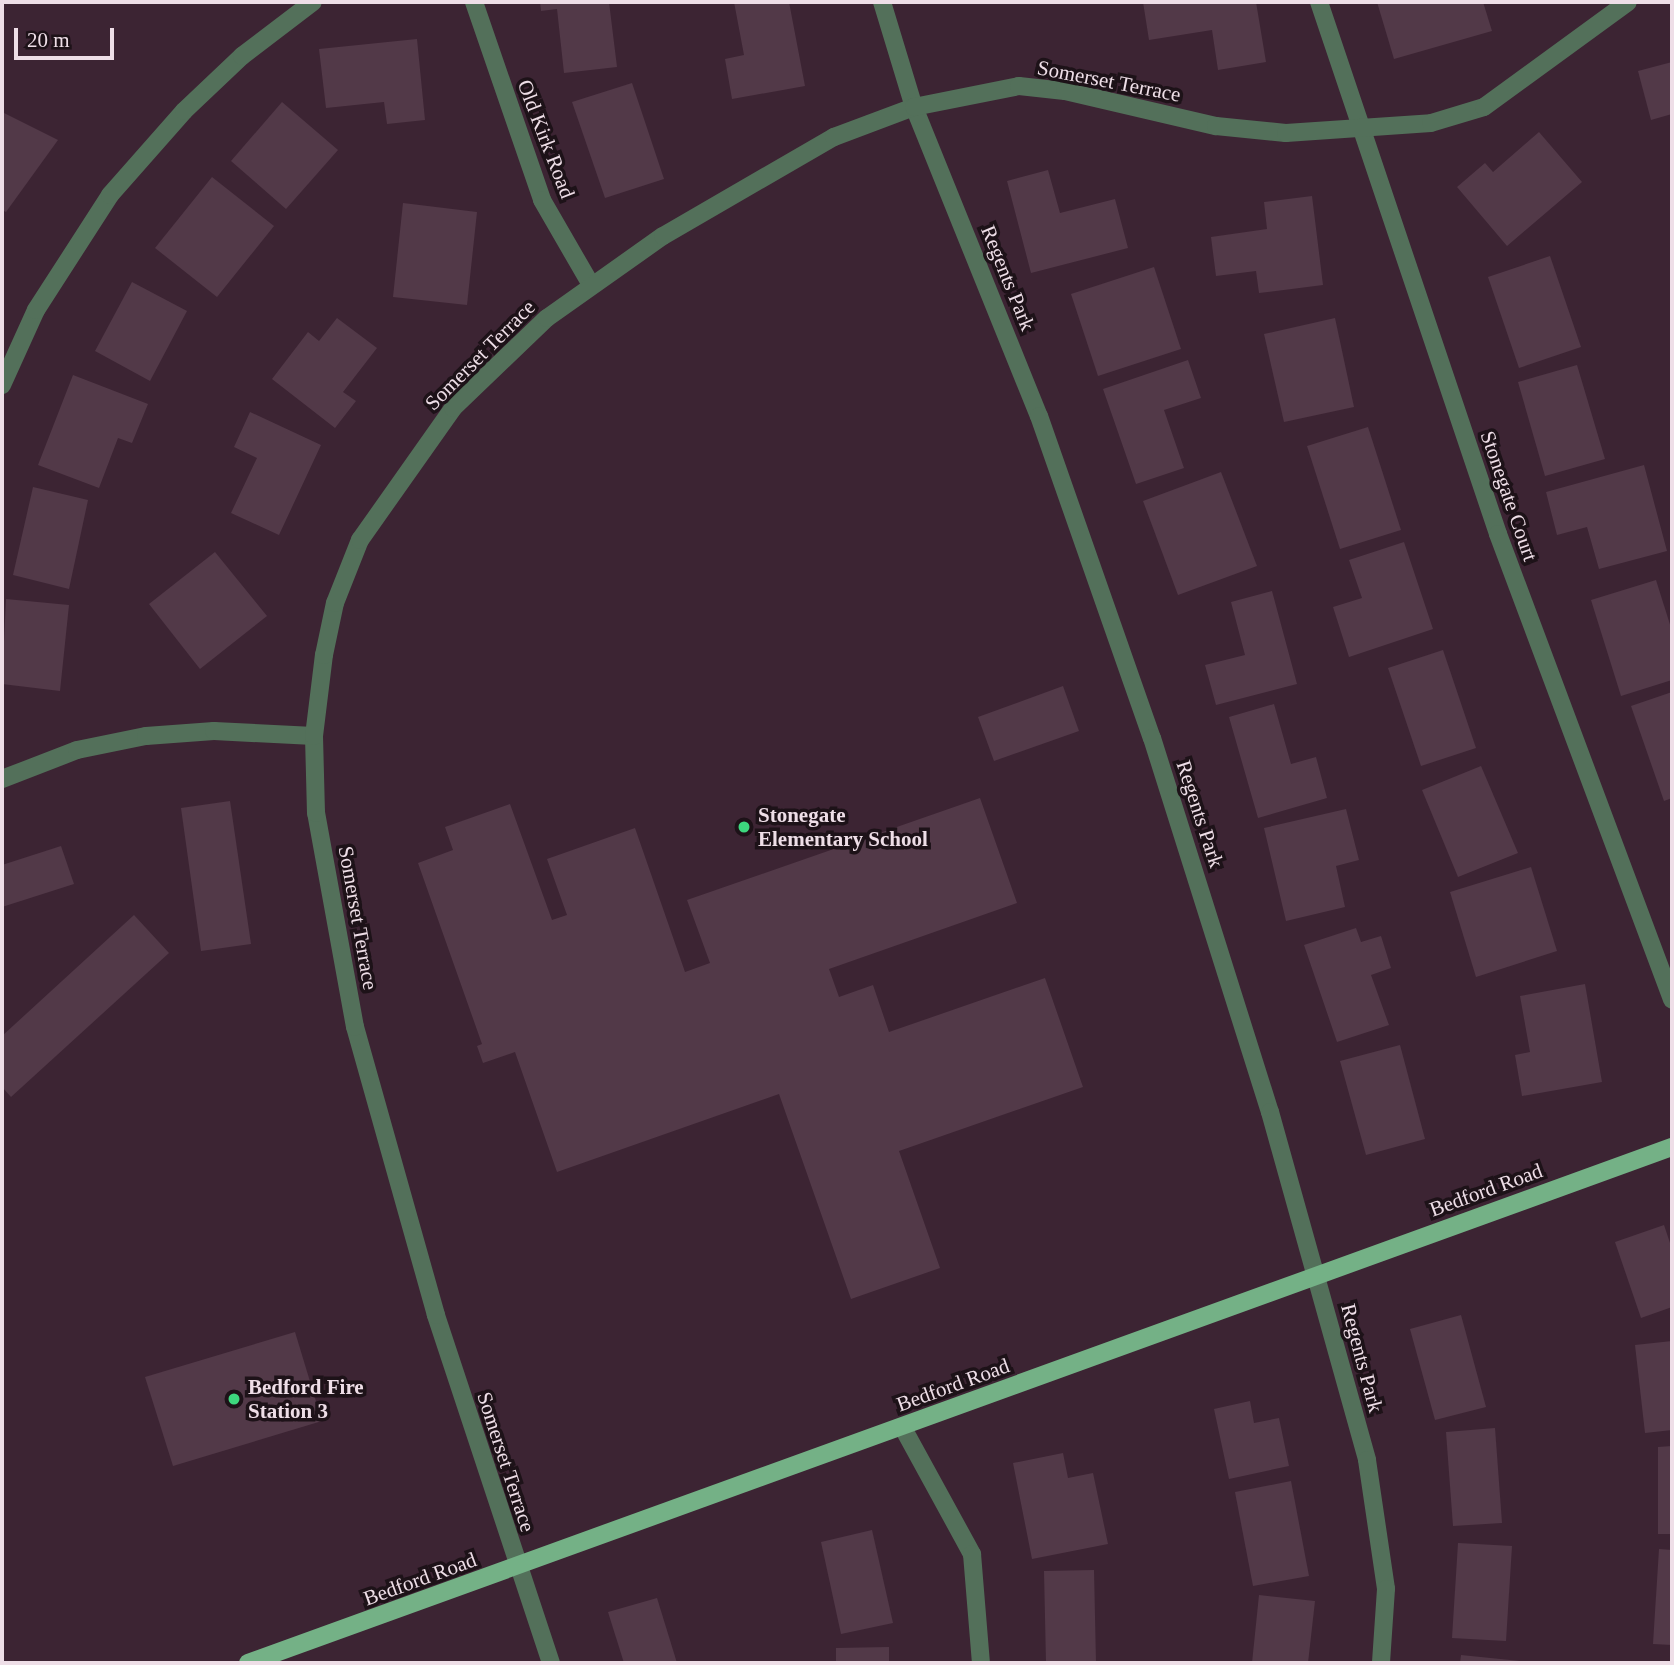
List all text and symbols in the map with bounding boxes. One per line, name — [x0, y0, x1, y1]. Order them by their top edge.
scale bar — [18, 14, 117, 58]
text: 20 m — [27, 28, 70, 52]
street label: Somerset Terrace — [1035, 55, 1183, 107]
street label: Old Kirk Road — [512, 76, 580, 202]
street label: Regents Park — [975, 222, 1041, 334]
street label: Somerset Terrace — [419, 294, 541, 416]
street label: Stonegate Court — [1475, 428, 1543, 564]
street label: Regents Park — [1171, 757, 1229, 871]
place label: Stonegate Elementary School — [758, 802, 928, 852]
marker: Stonegate Elementary School — [736, 819, 752, 835]
street label: Somerset Terrace — [333, 844, 383, 992]
street label: Bedford Road — [1426, 1158, 1546, 1222]
street label: Regents Park — [1335, 1301, 1389, 1415]
street label: Bedford Road — [893, 1353, 1013, 1417]
place label: Bedford Fire Station 3 — [248, 1374, 364, 1424]
street label: Somerset Terrace — [471, 1389, 541, 1535]
marker: Bedford Fire Station 3 — [226, 1391, 242, 1407]
street label: Bedford Road — [360, 1547, 480, 1611]

